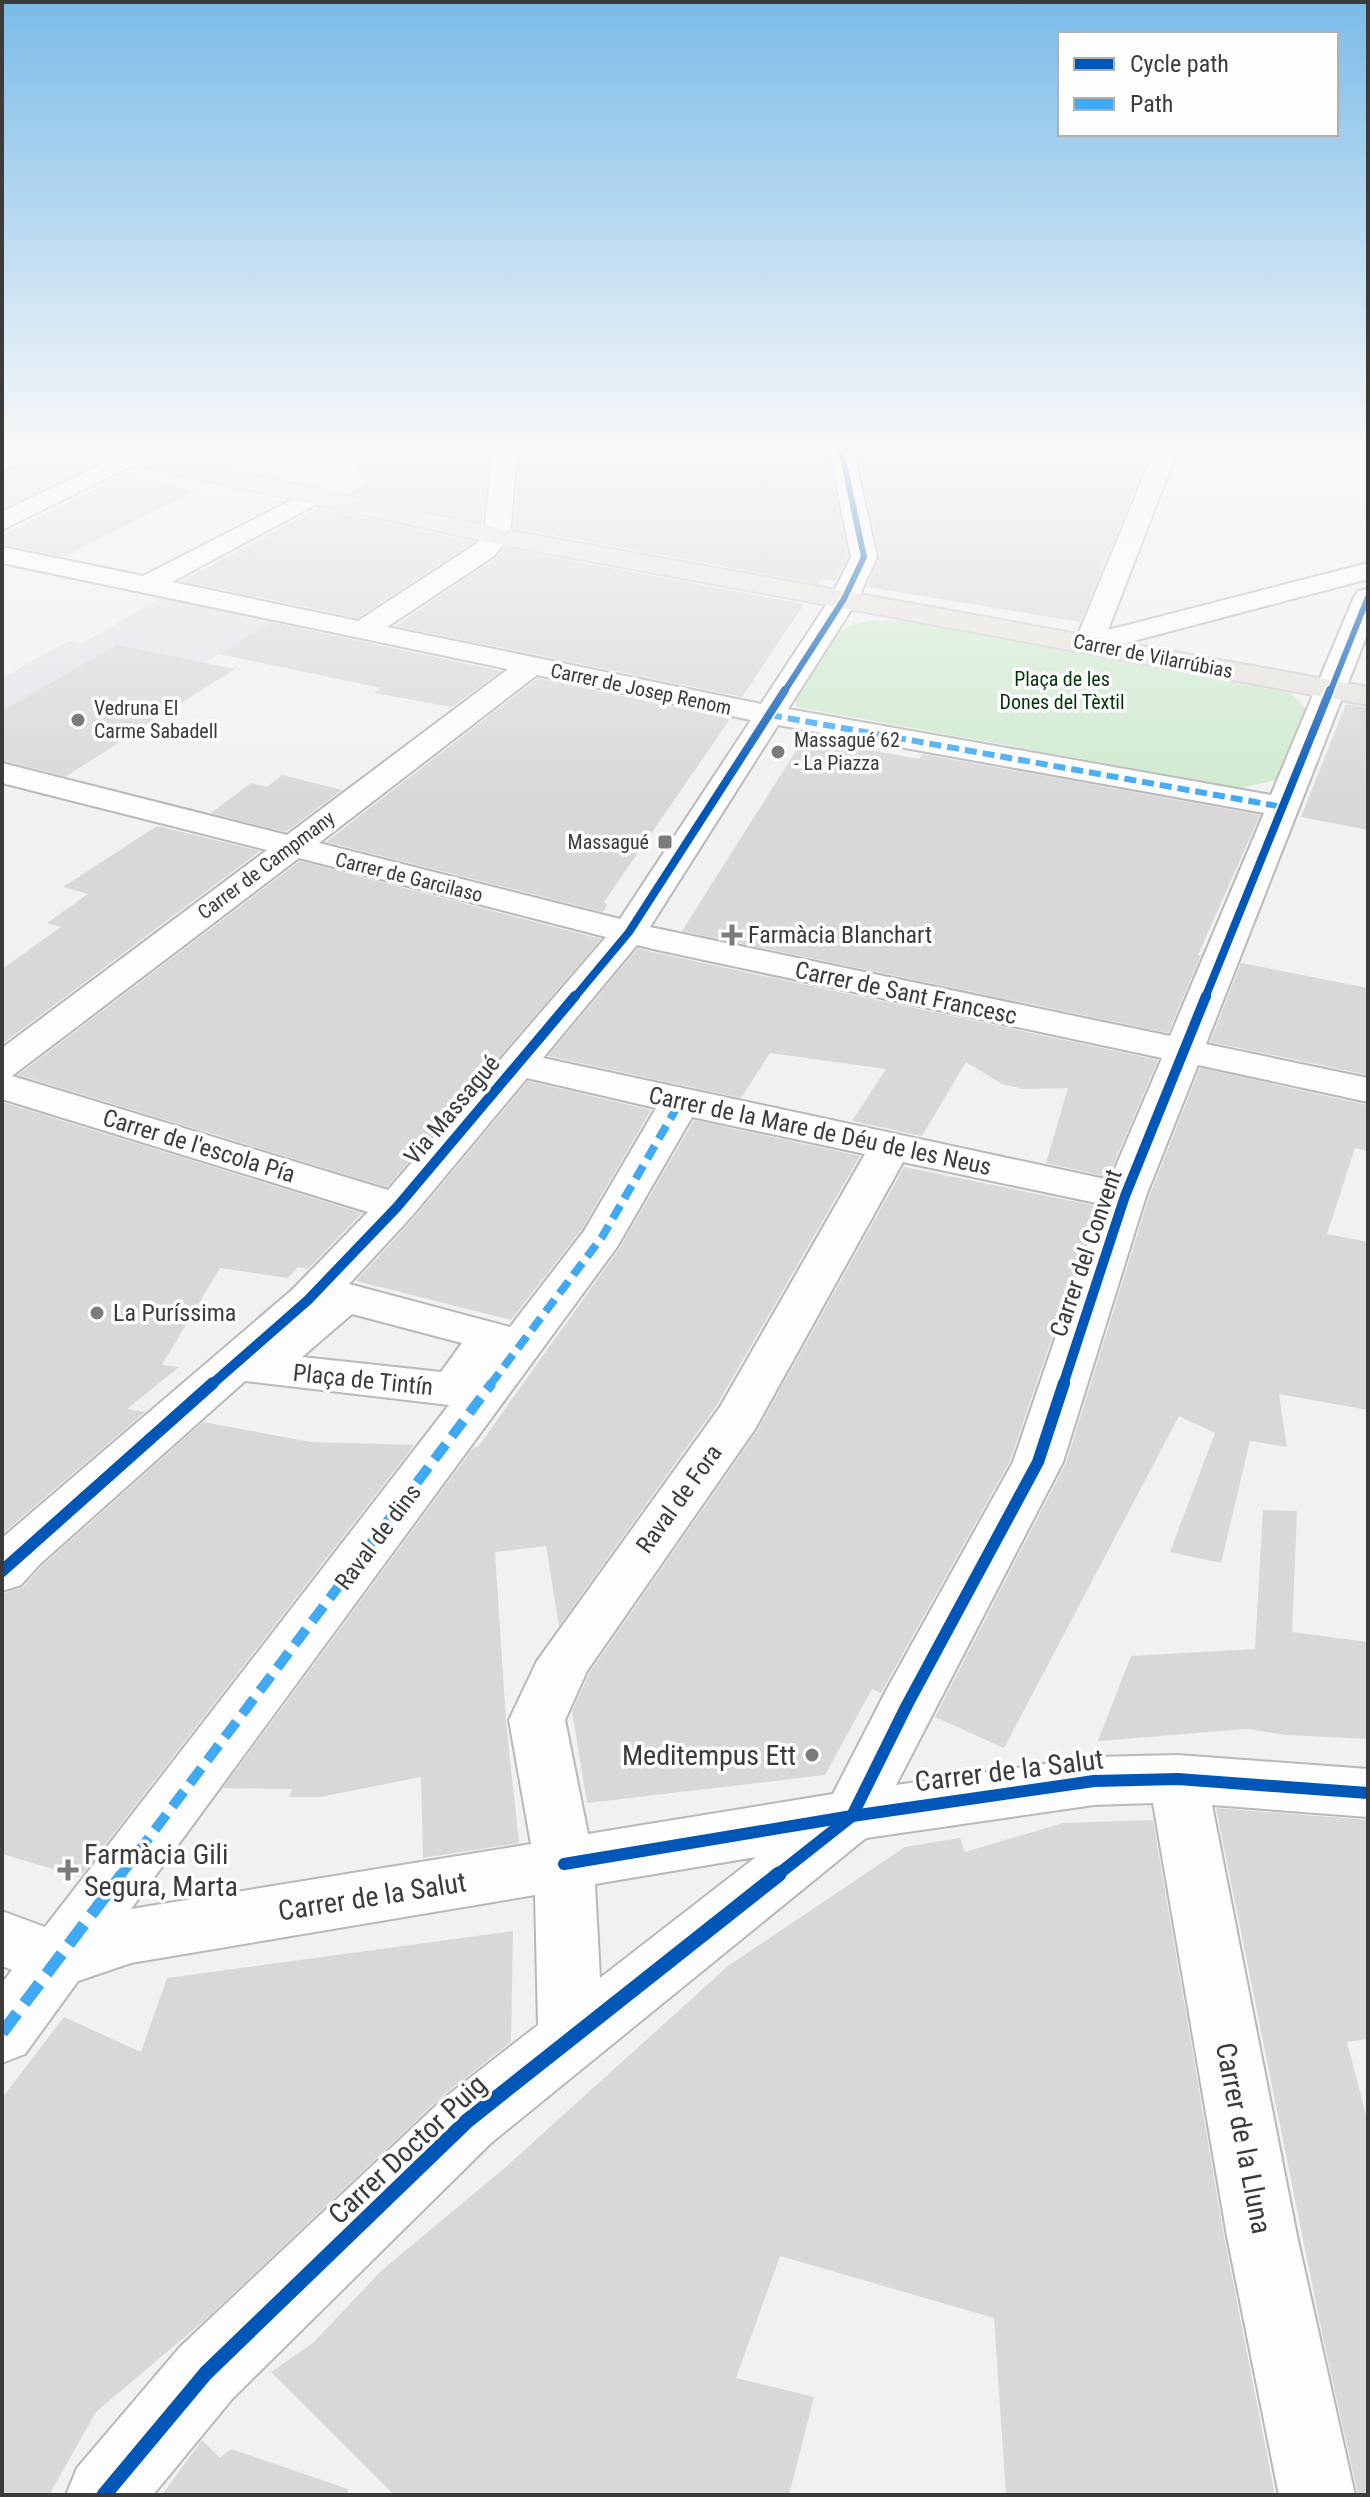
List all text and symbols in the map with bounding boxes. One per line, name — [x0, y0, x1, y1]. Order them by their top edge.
legend — [1058, 32, 1338, 136]
text: Cycle path — [1130, 50, 1229, 78]
text: Path — [1130, 90, 1173, 118]
street label: Carrer de Vilarrúbias — [1071, 629, 1235, 683]
street label: Carrer de Josep Renom — [548, 658, 734, 720]
park label: Plaça de les Dones del Tèxtil — [999, 667, 1125, 714]
place label: Vedruna El Carme Sabadell — [94, 696, 218, 743]
marker: Vedruna El Carme Sabadell — [69, 711, 87, 729]
place label: Massagué 62 - La Piazza — [794, 728, 900, 775]
marker: Massagué 62 - La Piazza — [769, 743, 787, 761]
street label: Carrer de Campmany — [193, 806, 339, 924]
place label: Massagué — [568, 830, 649, 854]
marker: Massagué — [656, 833, 674, 851]
street label: Carrer de Garcilaso — [333, 847, 485, 907]
place label: Farmàcia Blanchart — [748, 921, 932, 949]
marker: Farmàcia Blanchart — [723, 926, 741, 944]
street label: Carrer de Sant Francesc — [793, 956, 1019, 1030]
street label: Via Massagué — [398, 1050, 506, 1170]
street label: Carrer de la Mare de Déu de les Neus — [646, 1081, 994, 1181]
street label: Carrer de l'escola Pía — [99, 1103, 299, 1189]
street label: Carrer del Convent — [1044, 1166, 1128, 1340]
place label: La Puríssima — [113, 1299, 236, 1327]
marker: La Puríssima — [88, 1304, 106, 1322]
street label: Plaça de Tintín — [292, 1359, 434, 1401]
street label: Raval de Fora — [630, 1439, 728, 1559]
street label: Raval de dins — [329, 1479, 427, 1595]
place label: Meditempus Ett — [622, 1739, 796, 1772]
street label: Carrer de la Salut — [913, 1743, 1105, 1798]
marker: Meditempus Ett — [803, 1746, 821, 1764]
place label: Farmàcia Gili Segura, Marta — [84, 1838, 238, 1903]
marker: Farmàcia Gili Segura, Marta — [59, 1861, 77, 1879]
street label: Carrer de la Salut — [276, 1865, 469, 1928]
street label: Carrer de la Lluna — [1209, 2040, 1278, 2237]
street label: Carrer Doctor Puig — [322, 2068, 493, 2231]

